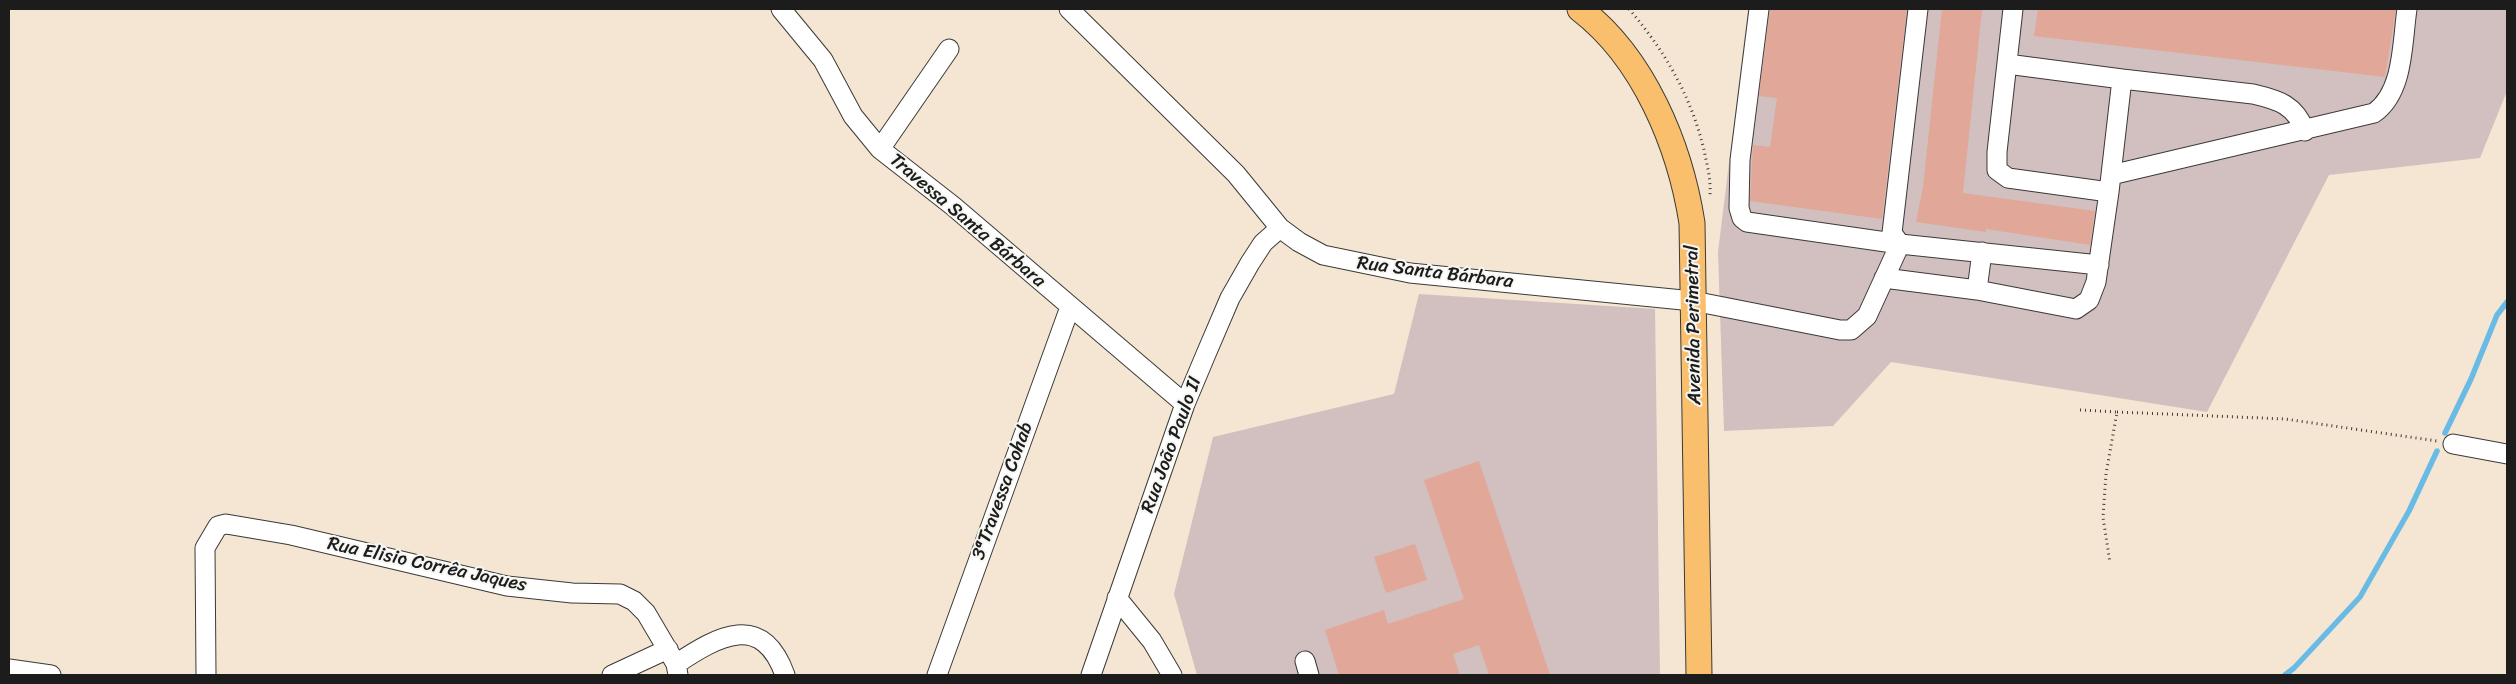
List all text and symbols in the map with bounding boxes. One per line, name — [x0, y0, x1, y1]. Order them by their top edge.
street label: Travessa Santa Bárbara — [884, 149, 1050, 293]
street label: Avenida Perimetral — [1681, 245, 1707, 405]
street label: Rua Santa Bárbara — [1356, 252, 1514, 294]
street label: Rua João Paulo II — [1137, 374, 1207, 516]
street label: 3ªTravessa Cohab — [968, 419, 1038, 563]
street label: Rua Elisio Corrêa Jaques — [325, 533, 529, 597]

